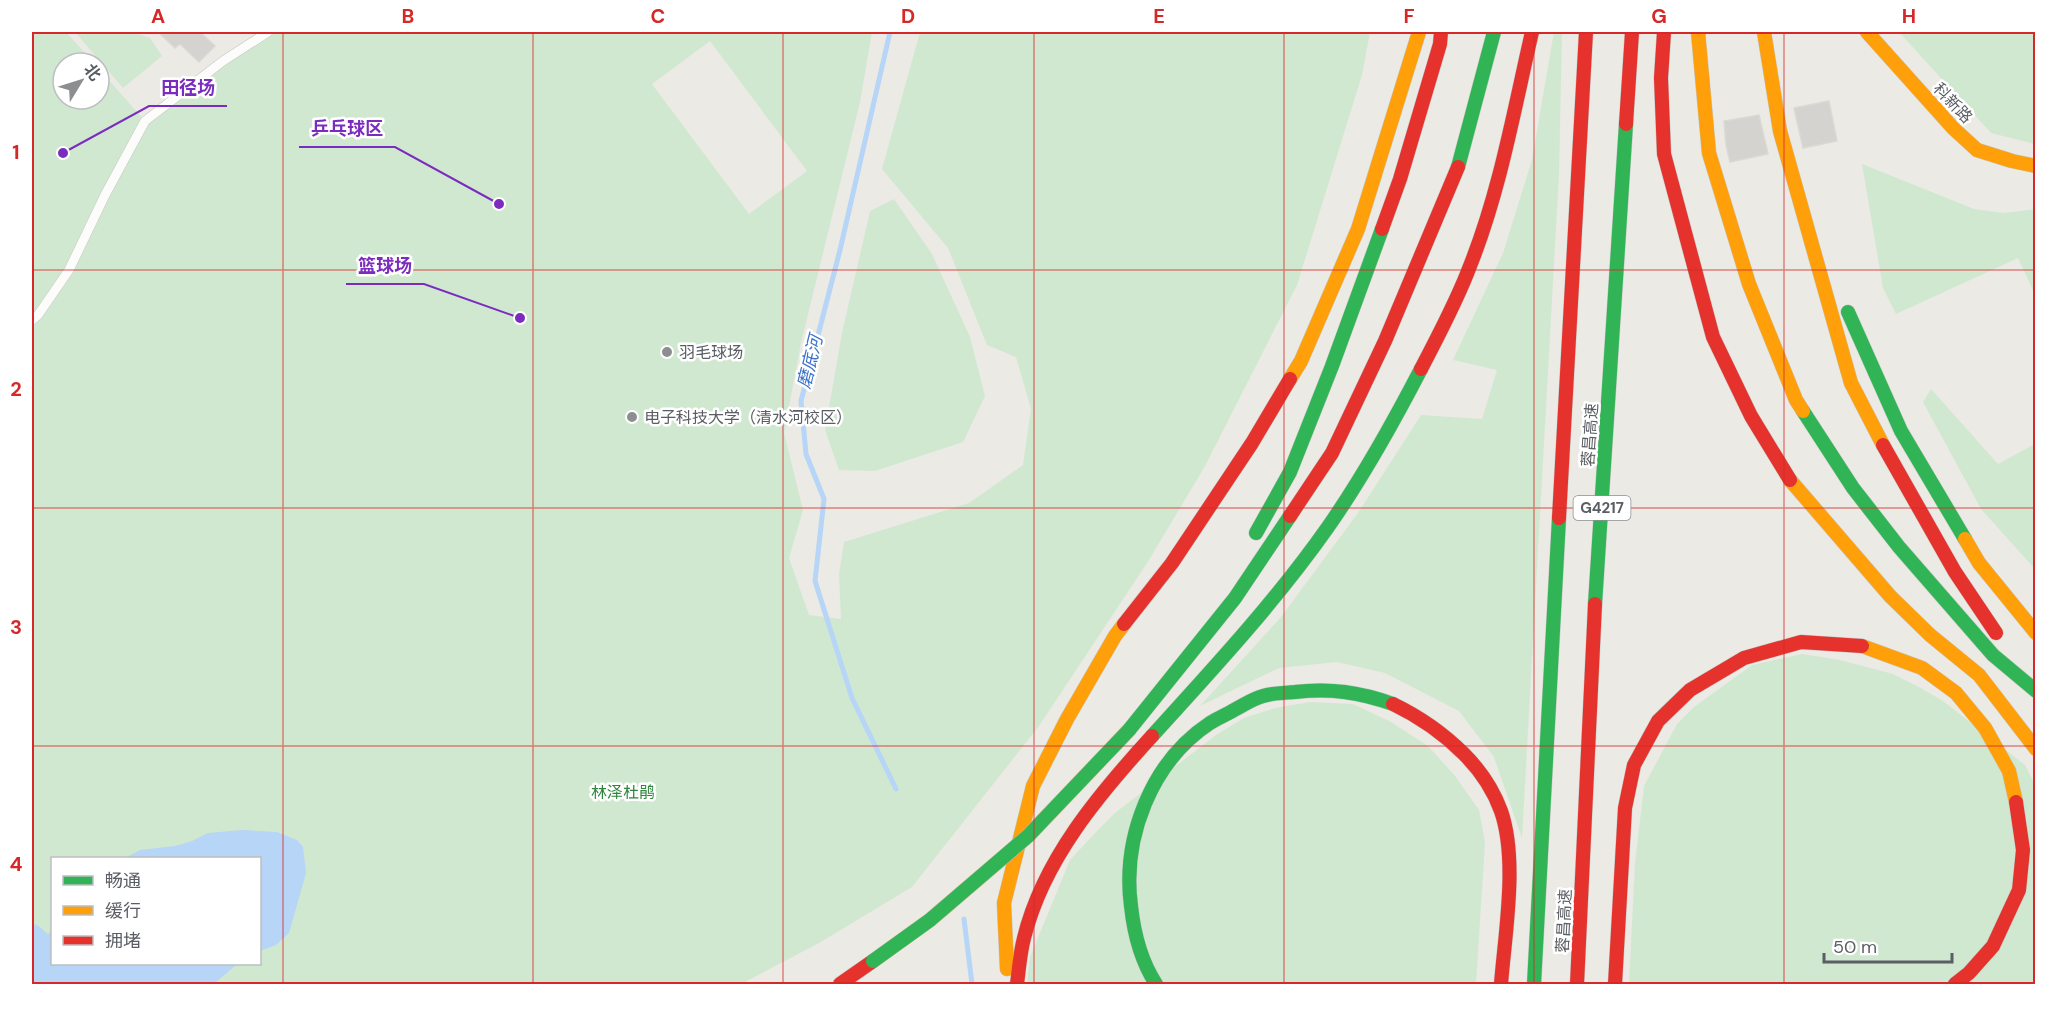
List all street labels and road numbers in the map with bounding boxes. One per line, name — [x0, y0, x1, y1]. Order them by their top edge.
street label: 科新路 — [1929, 78, 1977, 128]
street label: 蓉昌高速 — [1577, 402, 1603, 468]
road number: G4217 — [1574, 496, 1630, 520]
street label: 蓉昌高速 — [1552, 888, 1576, 954]

